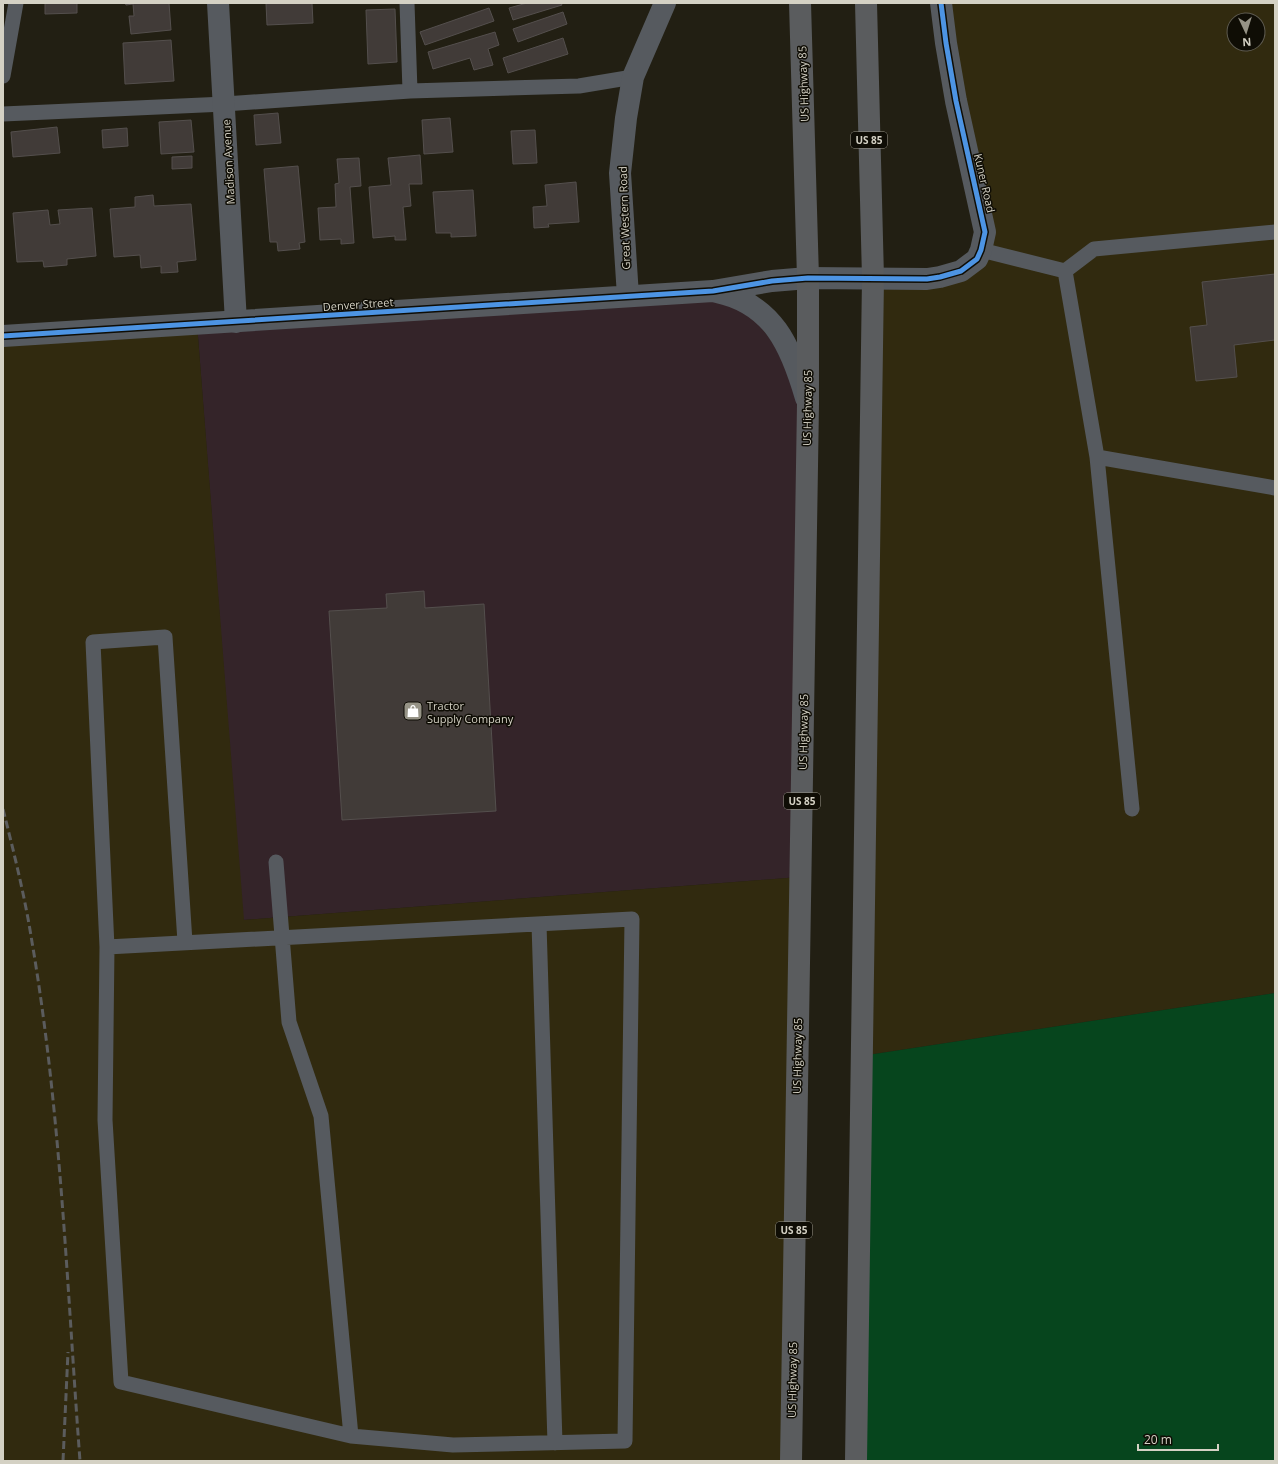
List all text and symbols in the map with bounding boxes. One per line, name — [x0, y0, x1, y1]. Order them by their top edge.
north arrow — [1226, 12, 1266, 52]
text: N — [1242, 35, 1252, 50]
street label: US Highway 85 — [794, 46, 812, 122]
street label: Madison Avenue — [218, 119, 238, 205]
road number: US 85 — [851, 132, 887, 148]
street label: Kuner Road — [971, 152, 999, 214]
street label: Great Western Road — [615, 166, 633, 270]
street label: Denver Street — [322, 294, 394, 314]
street label: US Highway 85 — [799, 370, 815, 446]
street label: US Highway 85 — [795, 694, 811, 770]
place label: Tractor Supply Company — [427, 698, 514, 726]
shop icon: Tractor Supply Company — [402, 700, 424, 722]
road number: US 85 — [784, 793, 820, 809]
street label: US Highway 85 — [789, 1018, 805, 1094]
road number: US 85 — [776, 1222, 812, 1238]
street label: US Highway 85 — [784, 1342, 800, 1418]
scale bar — [1138, 1426, 1218, 1452]
text: 20 m — [1144, 1431, 1172, 1448]

